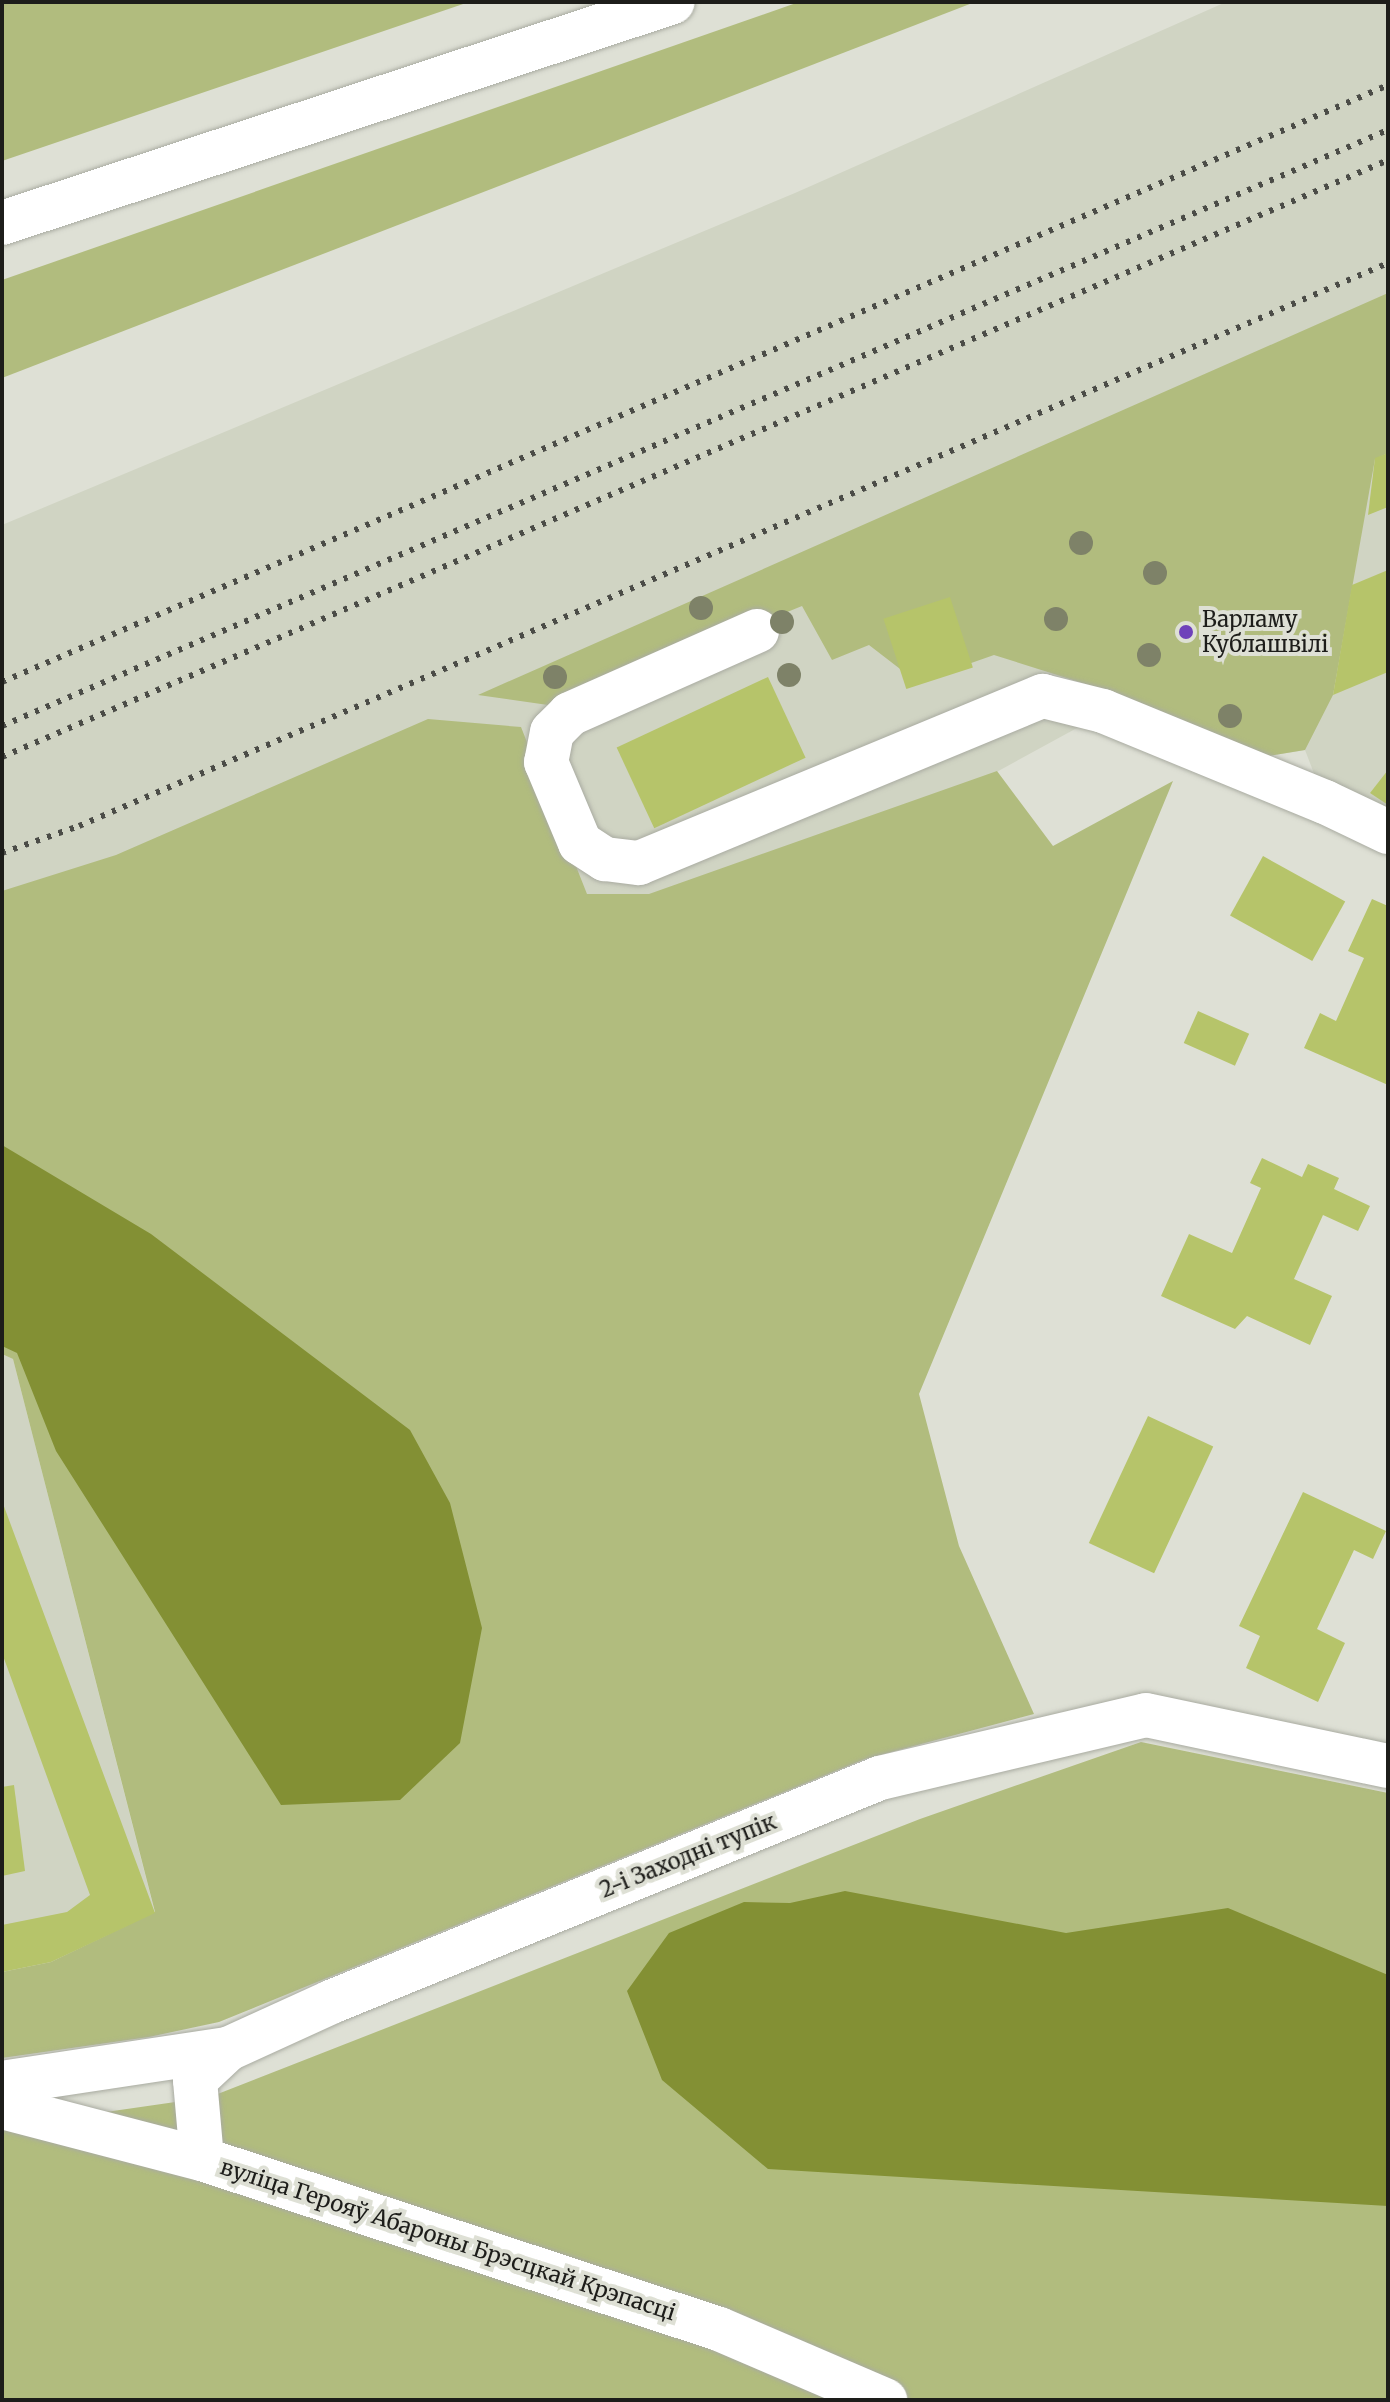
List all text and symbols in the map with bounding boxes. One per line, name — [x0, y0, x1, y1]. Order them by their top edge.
place label: Варламу Кублашвілі — [1202, 606, 1328, 658]
marker: Варламу Кублашвілі — [1177, 623, 1195, 641]
street label: 2-і Заходні тупік — [596, 1809, 780, 1903]
street label: вуліца Герояў Абароны Брэсцкай Крэпасці — [217, 2154, 679, 2326]

